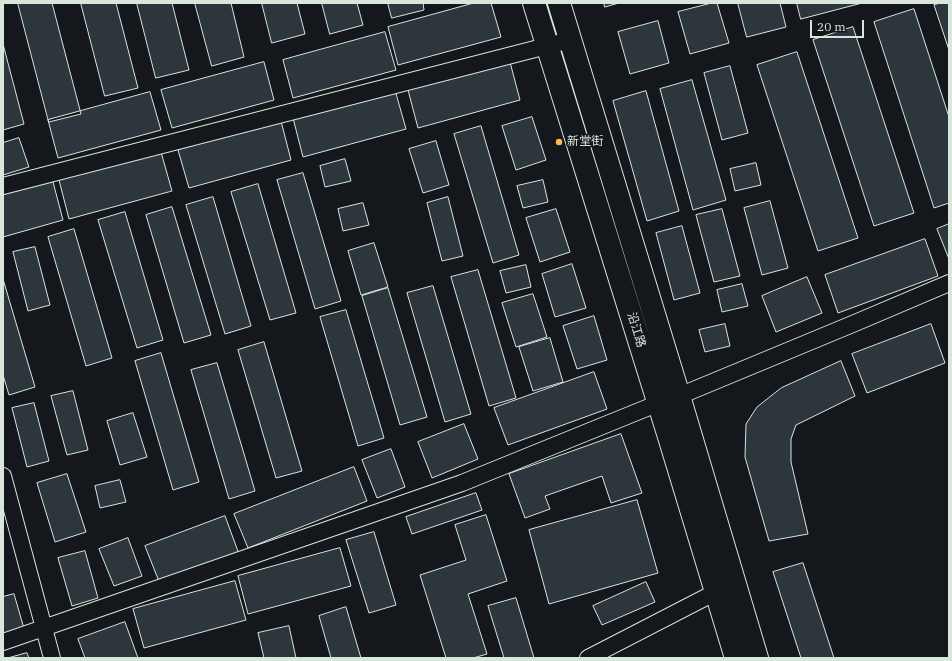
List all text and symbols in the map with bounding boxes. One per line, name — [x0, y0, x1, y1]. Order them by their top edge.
scale bar — [812, 12, 866, 38]
text: 20 m — [817, 19, 846, 34]
place label: 新堂街 — [567, 135, 603, 149]
marker: 新堂街 — [554, 137, 564, 147]
street label: 沿江路 — [624, 311, 648, 349]

